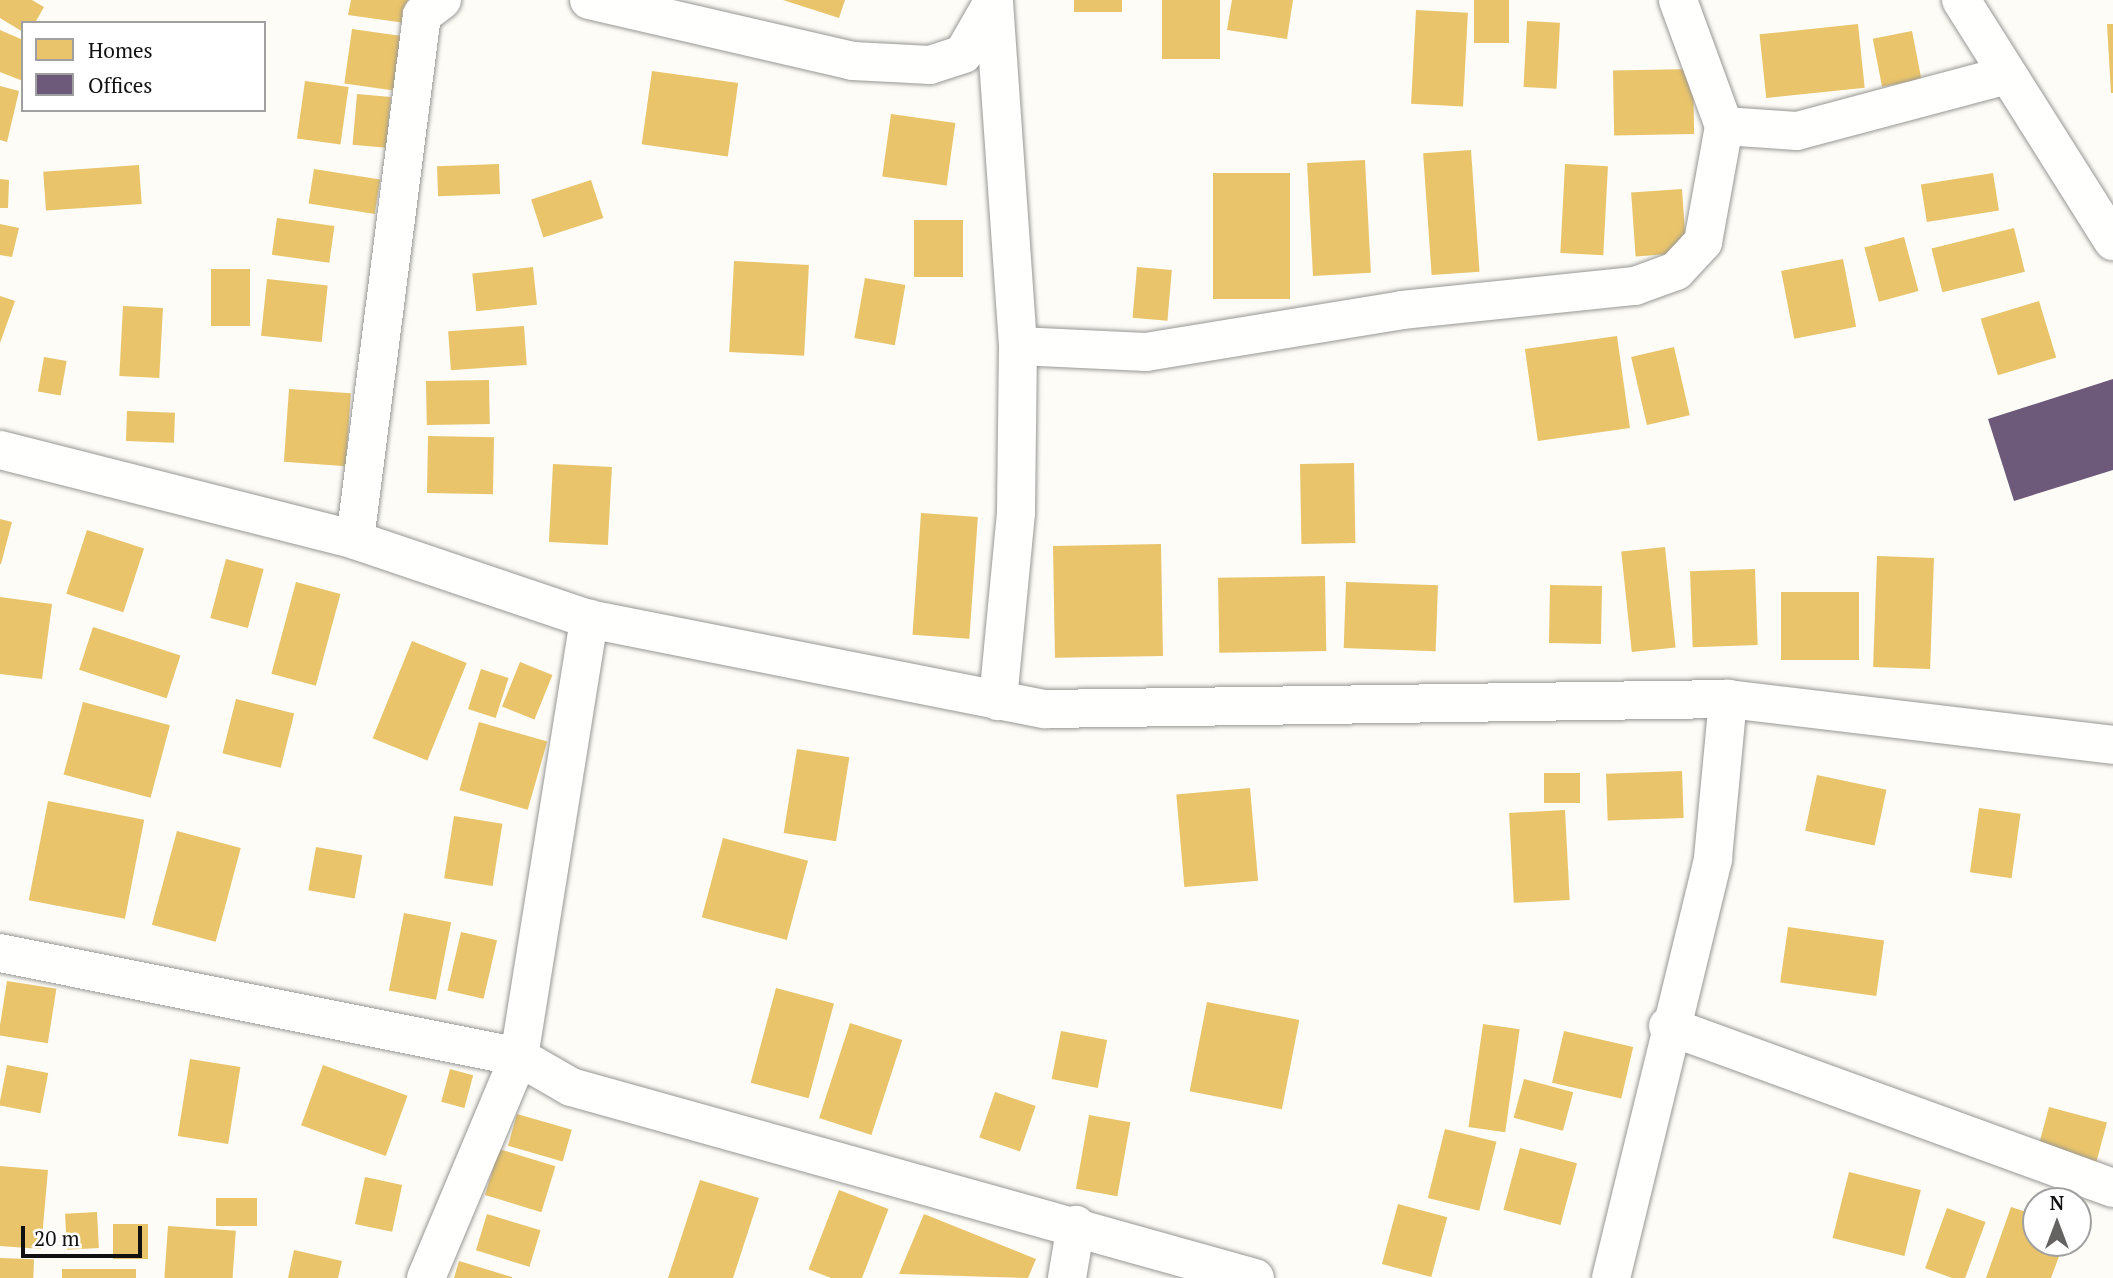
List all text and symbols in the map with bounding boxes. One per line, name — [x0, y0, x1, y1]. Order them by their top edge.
legend — [21, 21, 266, 112]
text: Homes — [88, 36, 153, 64]
text: Offices — [88, 71, 152, 99]
north arrow — [2022, 1187, 2092, 1257]
text: N — [2050, 1190, 2064, 1215]
scale bar — [24, 1212, 145, 1256]
text: 20 m — [34, 1224, 80, 1252]

